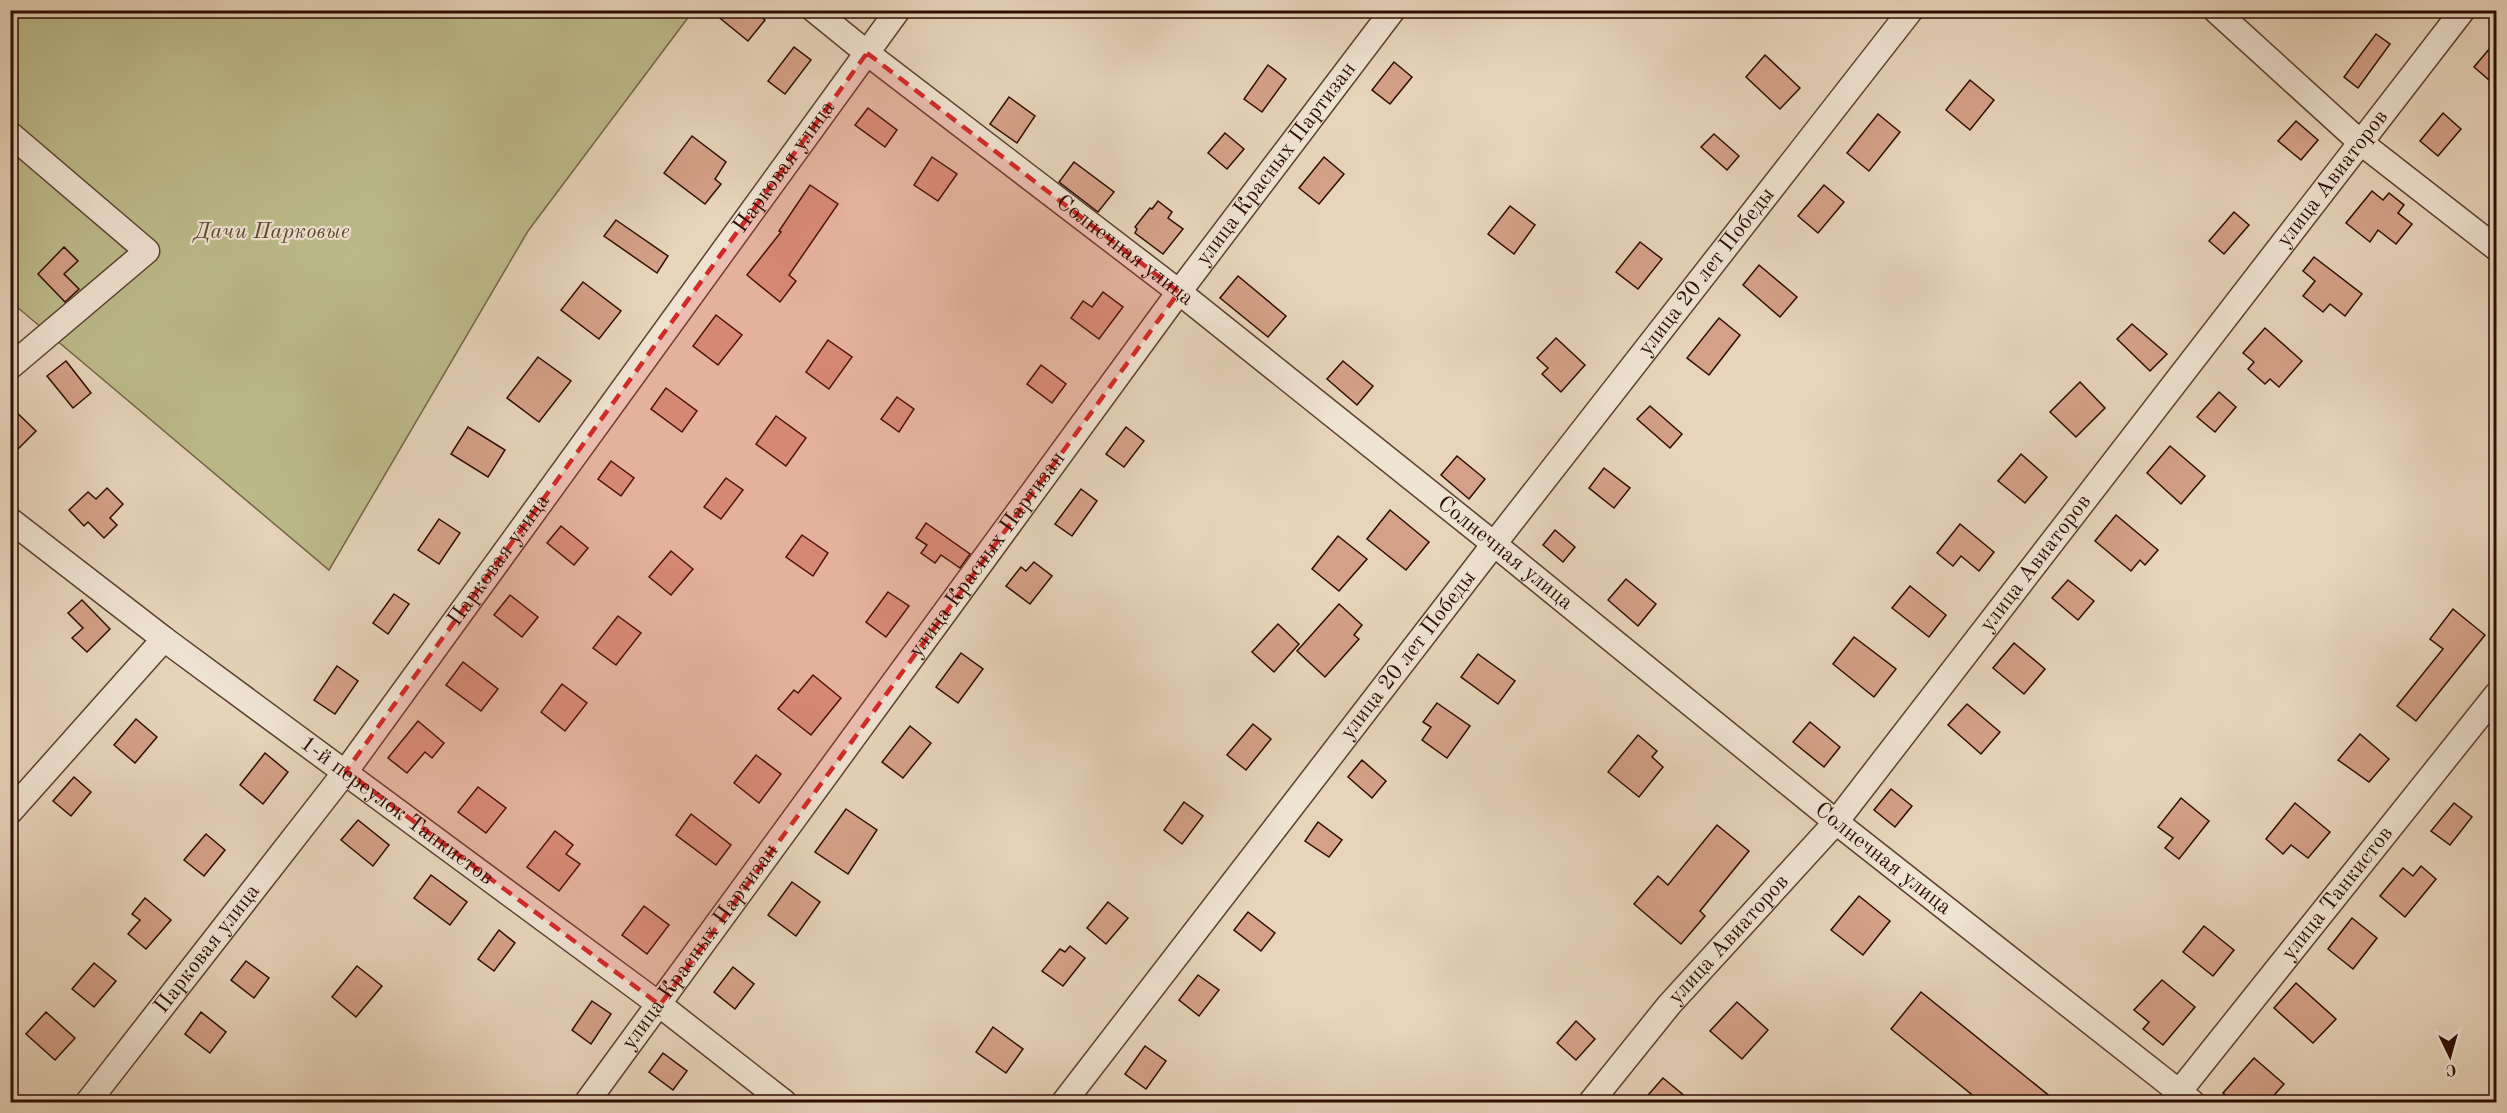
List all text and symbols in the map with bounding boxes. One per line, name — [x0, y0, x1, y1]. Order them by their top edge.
street label: улица Красных Партизан — [1192, 58, 1360, 270]
street label: Парковая улица — [729, 97, 839, 237]
street label: улица Авиаторов — [2273, 106, 2392, 251]
street label: улица 20 лет Победы — [1634, 183, 1779, 360]
street label: Солнечная улица — [1052, 191, 1198, 310]
park label: Дачи Парковые — [191, 221, 350, 243]
street label: улица Красных Партизан — [905, 448, 1069, 662]
street label: Парковая улица — [444, 490, 554, 630]
street label: улица Авиаторов — [1976, 491, 2095, 636]
street label: Солнечная улица — [1433, 492, 1577, 614]
street label: улица 20 лет Победы — [1336, 567, 1480, 744]
street label: 1-й переулок Танкистов — [296, 732, 498, 889]
street label: Солнечная улица — [1811, 798, 1955, 919]
street label: улица Танкистов — [2278, 822, 2397, 965]
street label: улица Красных Партизан — [618, 840, 783, 1054]
street label: улица Авиаторов — [1664, 871, 1793, 1009]
street label: Парковая улица — [150, 880, 264, 1018]
north arrow — [2420, 1026, 2480, 1086]
text: С — [2445, 1061, 2457, 1077]

